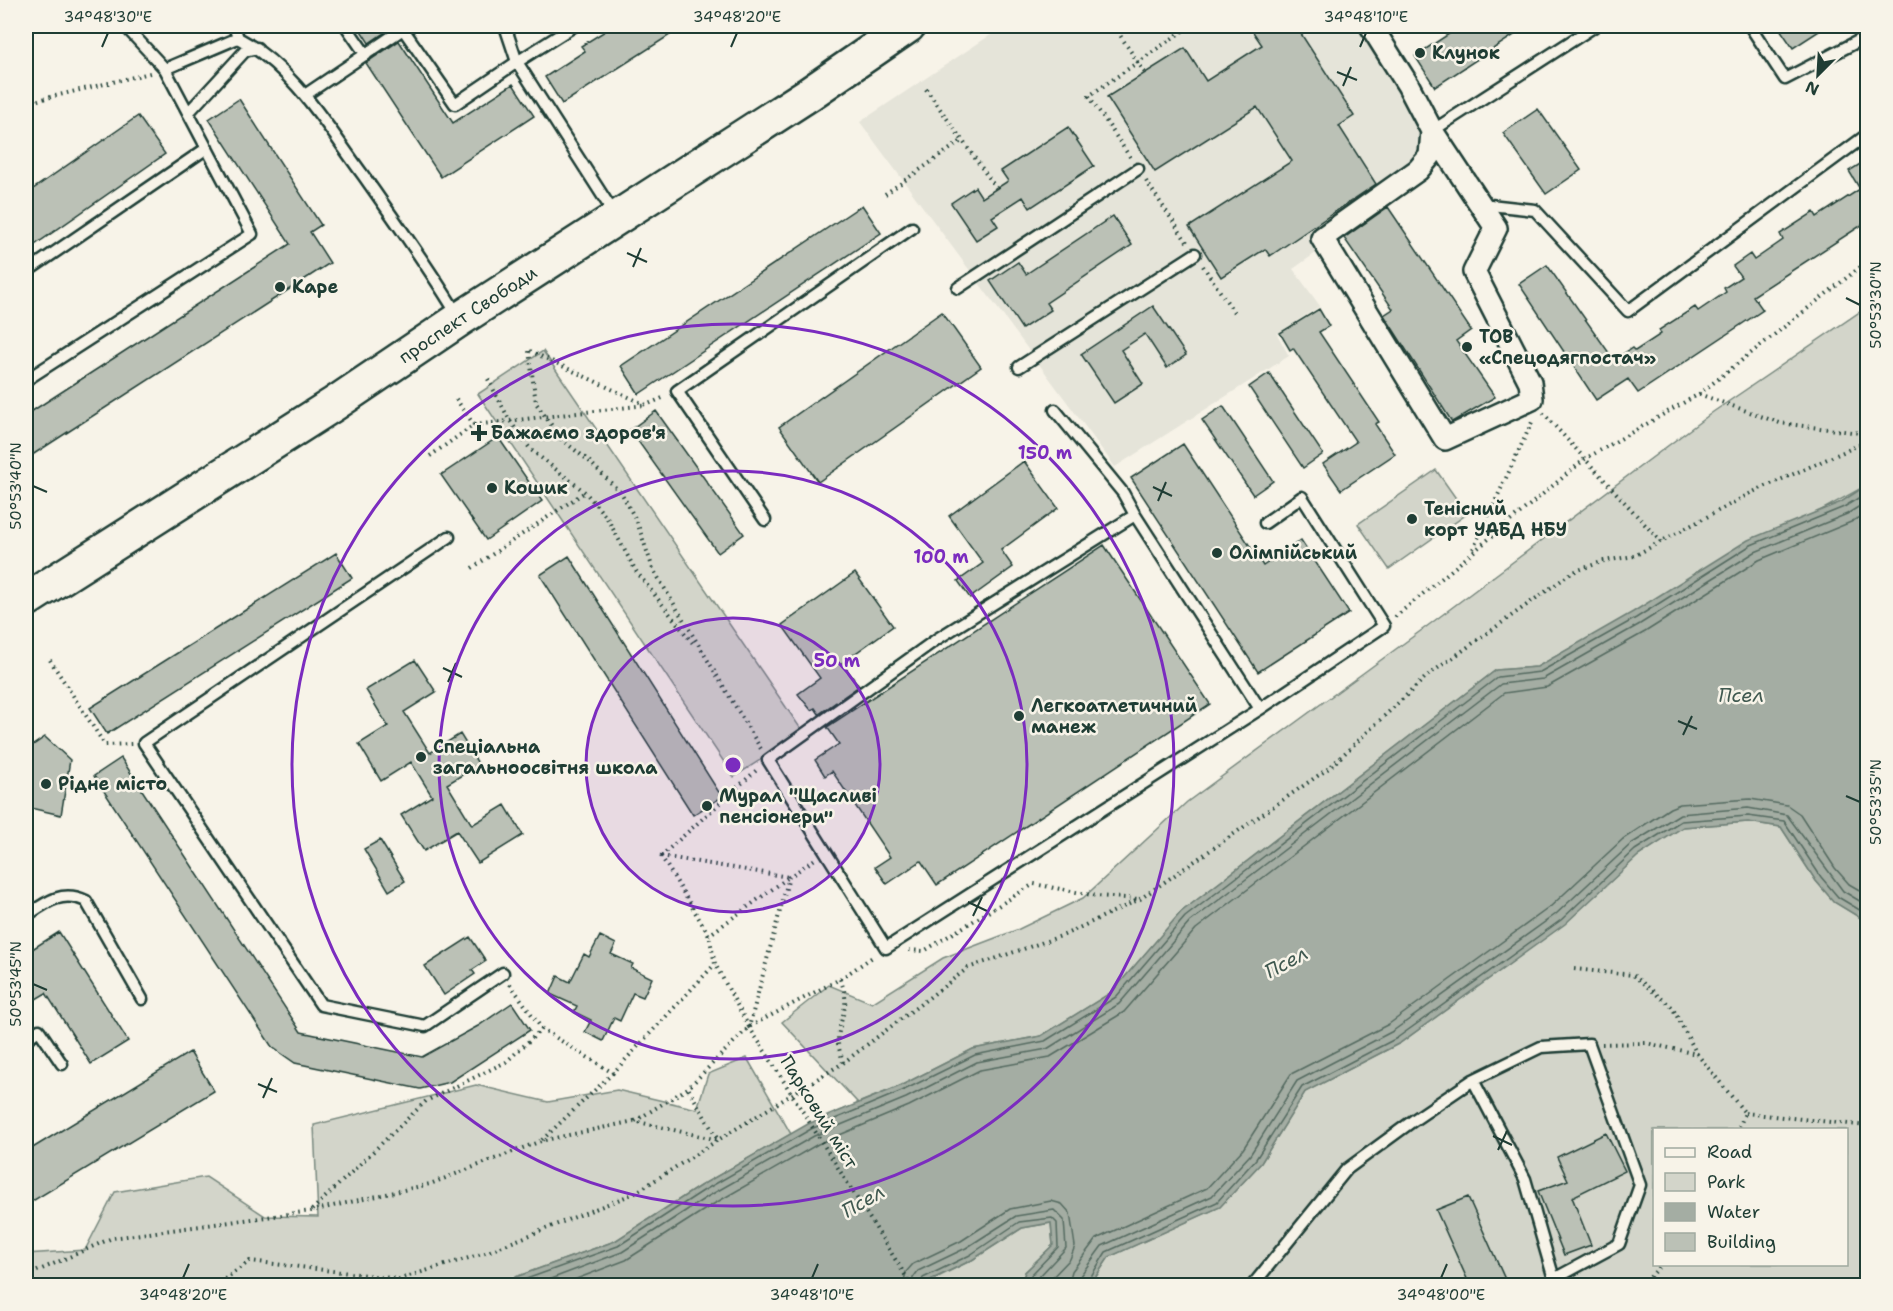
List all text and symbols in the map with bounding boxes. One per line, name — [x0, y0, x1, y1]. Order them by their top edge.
text: 34°48'30"E — [64, 7, 152, 27]
text: 34°48'20"E — [693, 7, 781, 27]
text: 34°48'10"E — [1324, 7, 1408, 27]
place label: Клунок — [1432, 41, 1500, 65]
north arrow — [1788, 45, 1848, 105]
marker: Клунок — [1413, 46, 1427, 60]
text: N — [1802, 76, 1822, 100]
street label: проспект Свободи — [394, 260, 542, 369]
text: 50°53'30"N — [1866, 261, 1886, 349]
place label: Каре — [292, 275, 338, 299]
marker: Каре — [273, 280, 287, 294]
place label: ТОВ «Спецодягпостач» — [1479, 325, 1656, 370]
marker: ТОВ «Спецодягпостач» — [1460, 340, 1474, 354]
place label: Бажаємо здоров'я — [491, 421, 666, 445]
marker: Бажаємо здоров'я — [472, 426, 486, 440]
text: 150 m — [1018, 441, 1073, 465]
text: 50°53'40"N — [6, 442, 26, 530]
place label: Кошик — [504, 476, 568, 500]
marker: Кошик — [485, 481, 499, 495]
place label: Тенісний корт УАБД НБУ — [1424, 497, 1567, 542]
marker: Тенісний корт УАБД НБУ — [1405, 512, 1419, 526]
place label: Олімпійський — [1229, 541, 1358, 565]
text: 100 m — [913, 545, 969, 569]
marker: Олімпійський — [1210, 546, 1224, 560]
text: 50 m — [814, 649, 861, 673]
water label: Псел — [1718, 682, 1764, 708]
place label: Легкоатлетичний манеж — [1031, 694, 1198, 739]
marker: Легкоатлетичний манеж — [1012, 709, 1026, 723]
place label: Спеціальна загальноосвітня школа — [433, 735, 658, 780]
marker: Спеціальна загальноосвітня школа — [414, 750, 428, 764]
centre of rings — [723, 755, 743, 775]
text: 50°53'35"N — [1866, 759, 1886, 845]
place label: Рідне місто — [58, 772, 167, 796]
marker: Рідне місто — [39, 777, 53, 791]
place label: Мурал "Щасливі пенсіонери" — [719, 784, 877, 829]
marker: Мурал "Щасливі пенсіонери" — [700, 799, 714, 813]
water label: Псел — [1260, 940, 1312, 984]
text: 50°53'45"N — [6, 941, 26, 1027]
street label: Парковий міст — [775, 1051, 864, 1174]
legend — [1653, 1128, 1848, 1266]
text: Road — [1707, 1140, 1752, 1164]
text: Park — [1707, 1170, 1746, 1194]
water label: Псел — [837, 1178, 889, 1224]
text: Water — [1707, 1200, 1760, 1224]
text: Building — [1707, 1230, 1776, 1254]
text: 34°48'20"E — [139, 1285, 227, 1305]
text: 34°48'10"E — [770, 1285, 854, 1305]
text: 34°48'00"E — [1397, 1285, 1485, 1305]

